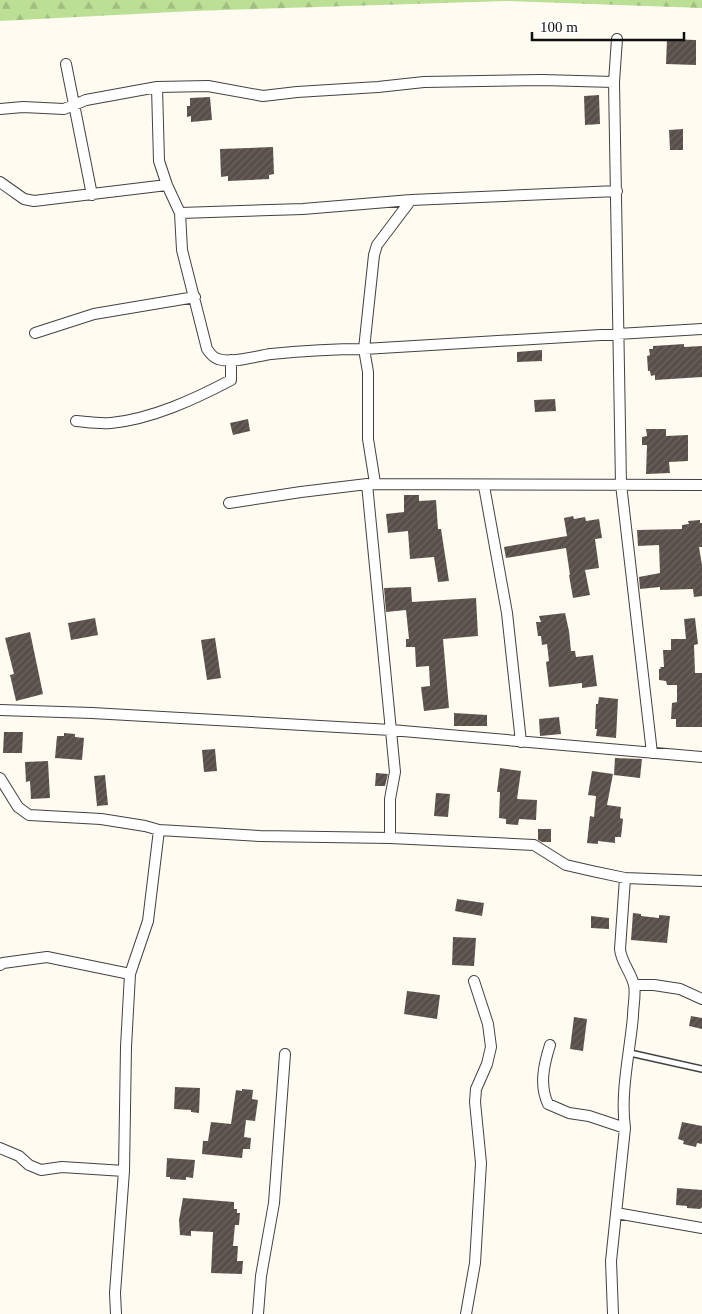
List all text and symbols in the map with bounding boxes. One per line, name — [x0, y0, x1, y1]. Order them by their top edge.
scale bar — [532, 10, 684, 42]
text: 100 m — [540, 19, 578, 35]

